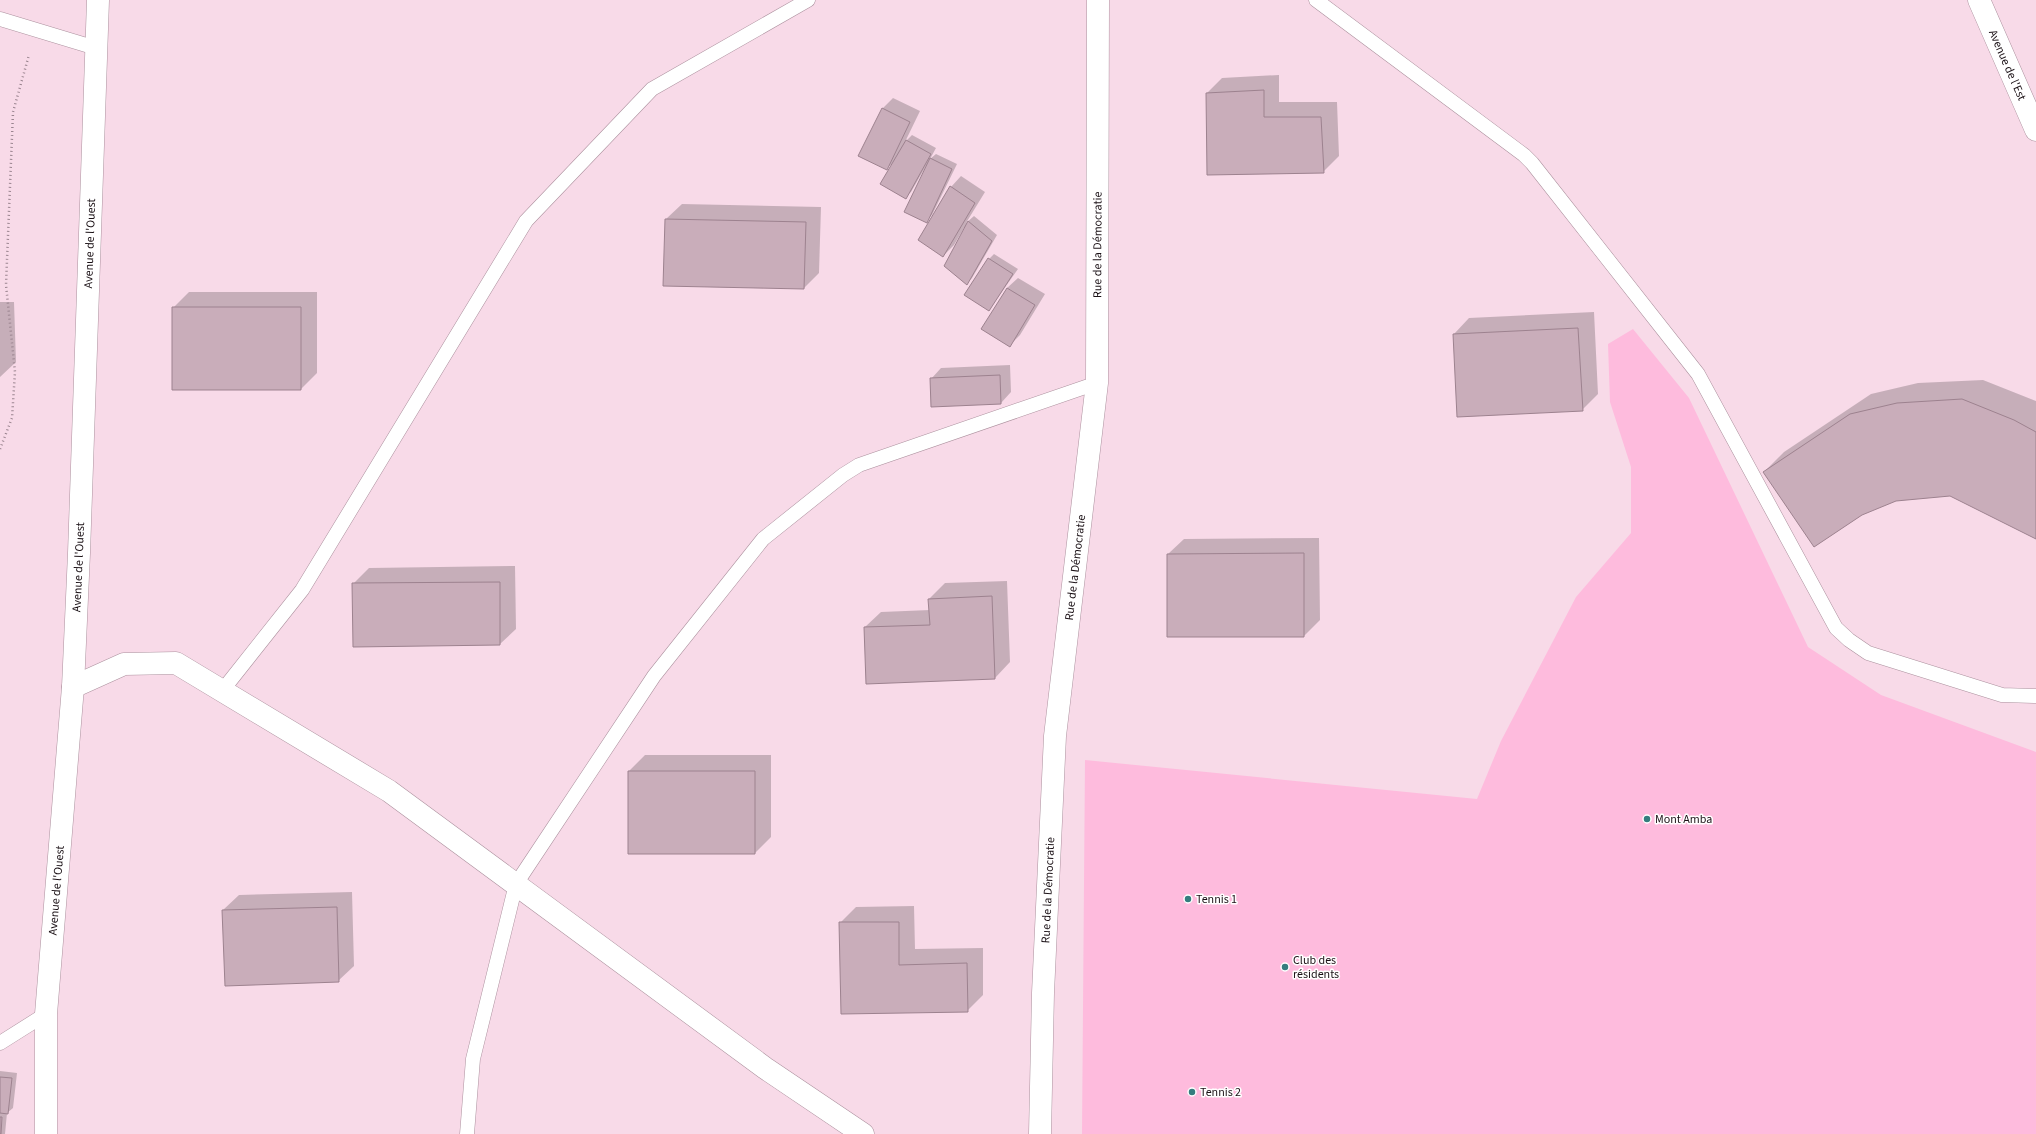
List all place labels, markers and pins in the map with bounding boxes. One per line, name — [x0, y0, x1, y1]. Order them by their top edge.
place label: Mont Amba — [1655, 811, 1712, 828]
marker: Mont Amba — [1642, 814, 1652, 824]
place label: Tennis 1 — [1196, 891, 1237, 908]
marker: Tennis 1 — [1183, 894, 1193, 904]
place label: Club des résidents — [1293, 952, 1339, 983]
marker: Club des résidents — [1280, 962, 1290, 972]
place label: Tennis 2 — [1200, 1084, 1241, 1101]
marker: Tennis 2 — [1187, 1087, 1197, 1097]

